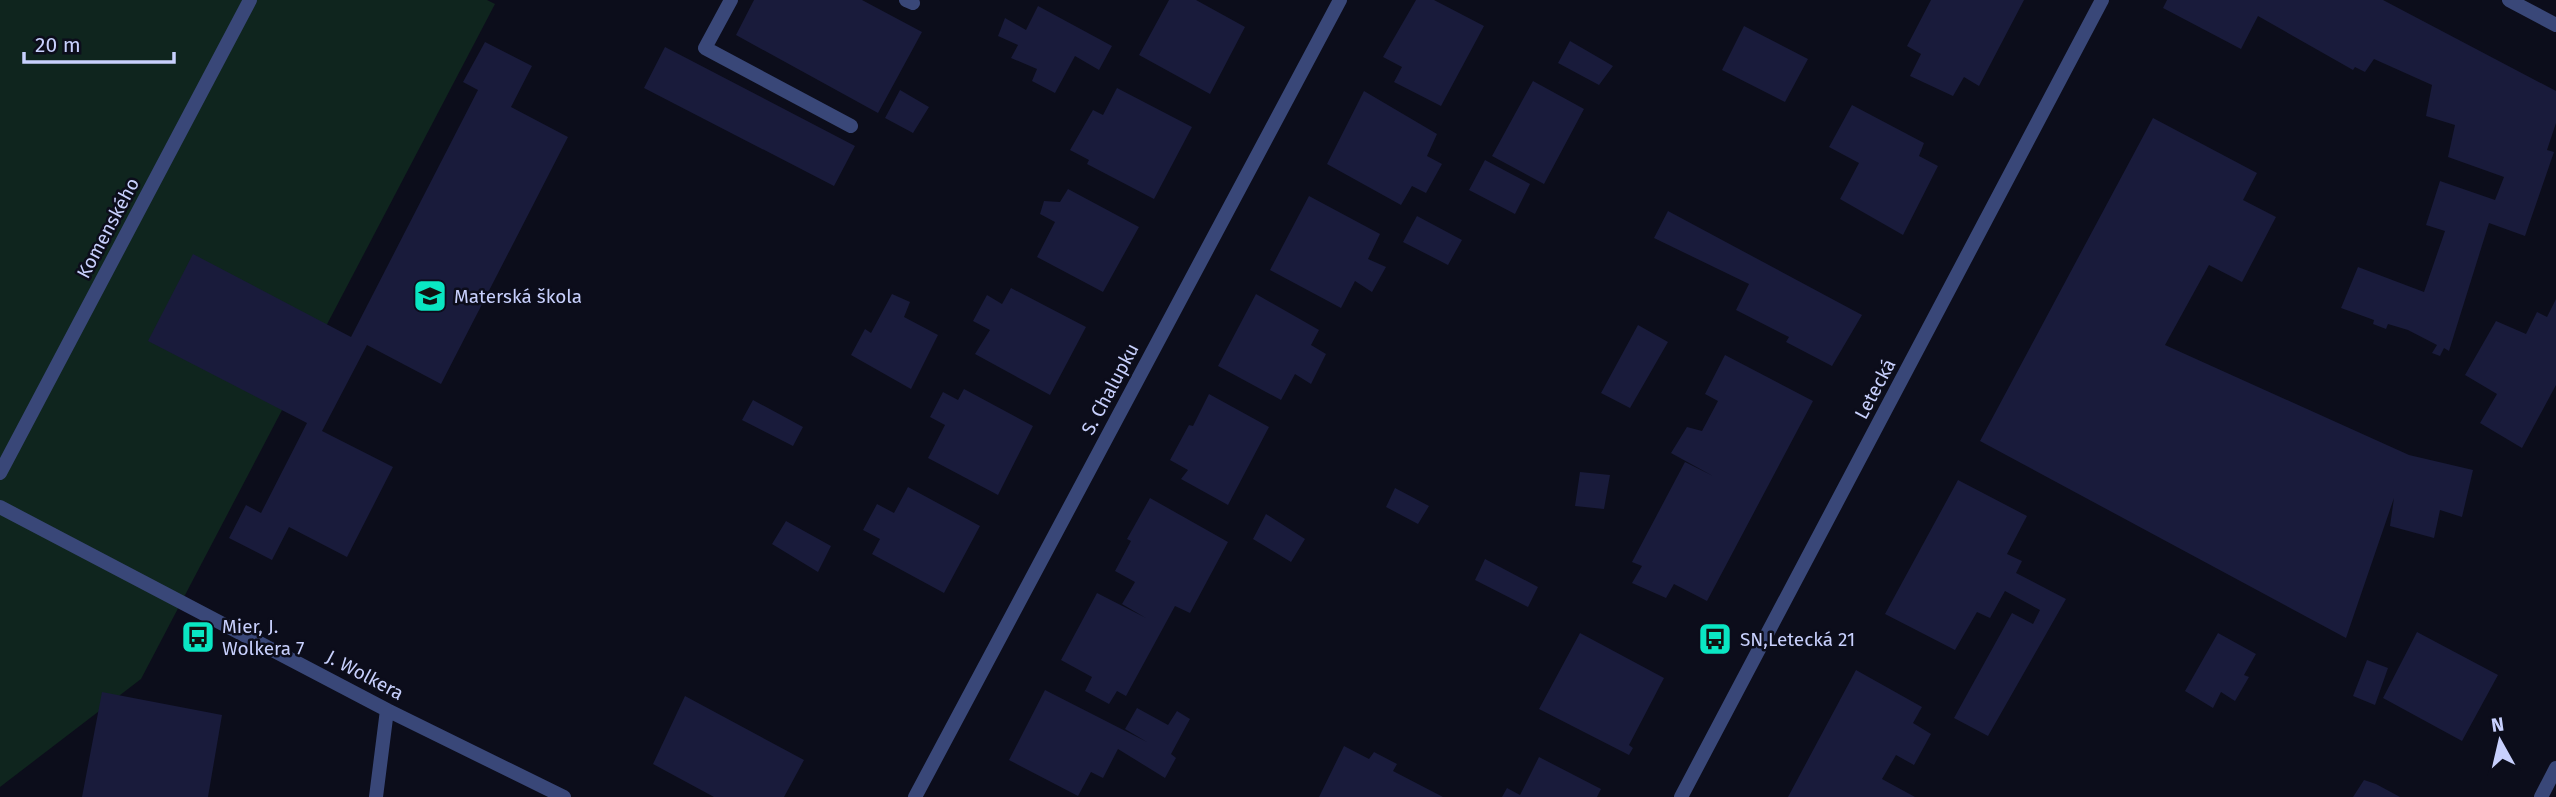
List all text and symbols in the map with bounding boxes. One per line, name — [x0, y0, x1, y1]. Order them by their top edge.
scale bar — [24, 21, 175, 65]
text: 20 m — [35, 32, 81, 58]
street label: Komenského — [72, 174, 144, 282]
school or university icon: Materská škola — [411, 277, 449, 315]
place label: Materská škola — [454, 285, 582, 308]
street label: S. Chalupku — [1076, 339, 1144, 439]
street label: Letecká — [1850, 355, 1900, 423]
place label: Mier, J. Wolkera 7 — [222, 615, 305, 660]
bus stop icon: Mier, J. Wolkera 7 — [179, 618, 217, 656]
bus stop icon: SN,Letecká 21 — [1696, 620, 1734, 658]
place label: SN,Letecká 21 — [1740, 628, 1855, 651]
street label: J. Wolkera — [322, 645, 408, 705]
north arrow — [2465, 706, 2535, 776]
text: N — [2490, 712, 2506, 737]

